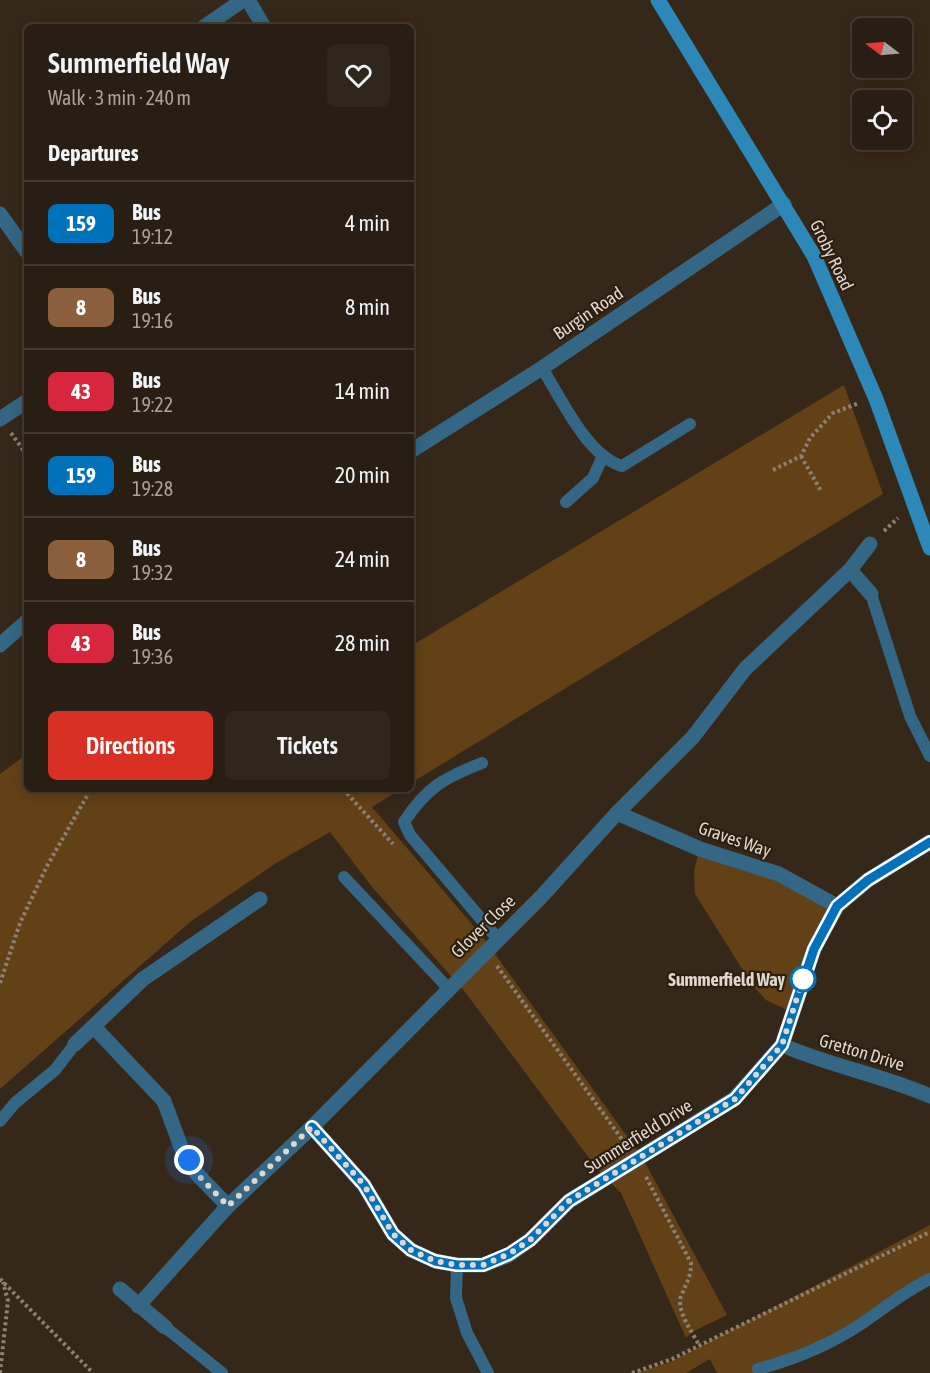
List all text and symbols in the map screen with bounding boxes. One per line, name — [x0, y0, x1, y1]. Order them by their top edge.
north arrow — [852, 18, 912, 78]
map controls — [852, 18, 912, 150]
button: heart — [327, 44, 390, 107]
text: Summerfield Way — [48, 47, 229, 79]
text: Walk · 3 min · 240 m — [48, 86, 191, 109]
button: locate — [852, 90, 912, 150]
text: Departures — [48, 140, 138, 166]
text: Bus — [132, 199, 161, 225]
text: 4 min — [345, 210, 390, 236]
text: 159 — [66, 211, 96, 235]
street label: Groby Road — [806, 216, 858, 294]
text: 19:12 — [132, 225, 173, 248]
street label: Burgin Road — [549, 282, 627, 344]
text: Bus — [132, 283, 161, 309]
text: 8 min — [345, 294, 390, 320]
text: 8 — [76, 295, 86, 319]
text: 19:16 — [132, 309, 173, 332]
text: Bus — [132, 367, 161, 393]
text: 14 min — [335, 378, 390, 404]
text: 43 — [71, 379, 91, 403]
text: 19:22 — [132, 393, 173, 416]
text: Bus — [132, 451, 161, 477]
text: 20 min — [335, 462, 390, 488]
text: 159 — [66, 463, 96, 487]
text: 19:28 — [132, 477, 173, 500]
text: Bus — [132, 535, 161, 561]
text: 24 min — [335, 546, 390, 572]
text: 8 — [76, 547, 86, 571]
text: 19:32 — [132, 561, 173, 584]
text: Bus — [132, 619, 161, 645]
text: 28 min — [335, 630, 390, 656]
text: 43 — [71, 631, 91, 655]
text: 19:36 — [132, 645, 173, 668]
button: Directions — [48, 711, 213, 780]
button: Tickets — [225, 711, 390, 780]
street label: Graves Way — [696, 817, 774, 861]
street label: Glover Close — [446, 890, 520, 962]
marker: Summerfield Way — [790, 966, 816, 992]
place label: Summerfield Way — [668, 969, 786, 990]
street label: Gretton Drive — [817, 1029, 907, 1075]
street label: Summerfield Drive — [580, 1094, 696, 1178]
your location — [174, 1145, 204, 1175]

